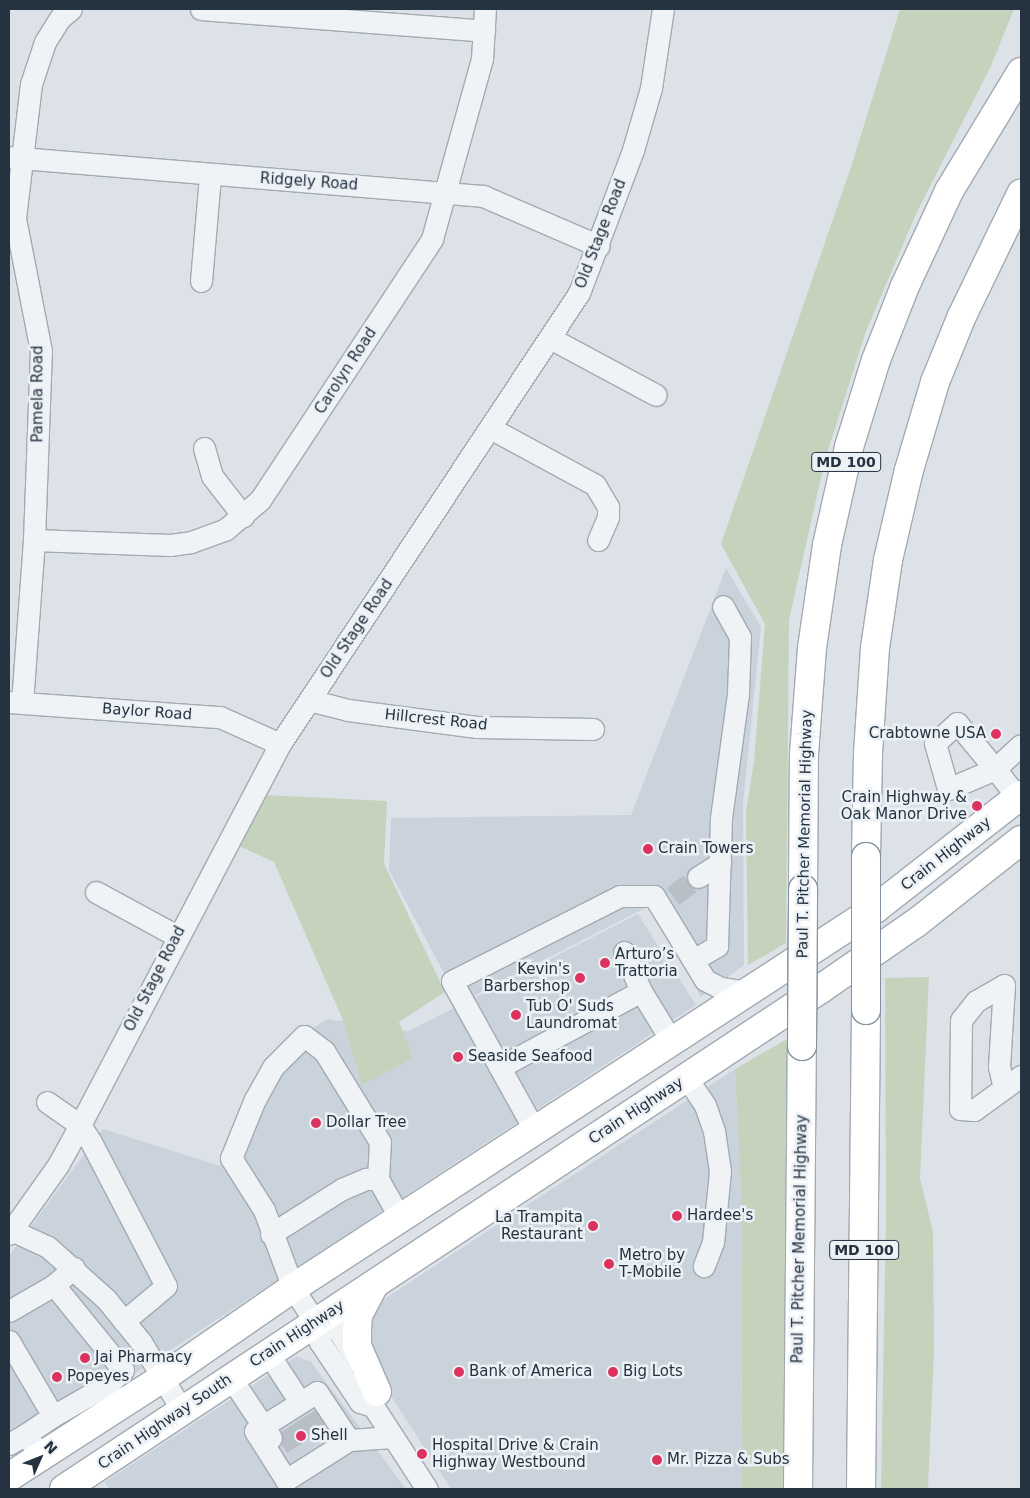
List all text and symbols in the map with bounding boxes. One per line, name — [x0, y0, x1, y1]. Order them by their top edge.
street label: Ridgely Road — [259, 170, 359, 194]
street label: Old Stage Road — [572, 177, 630, 291]
street label: Carolyn Road — [311, 324, 381, 418]
street label: Pamela Road — [29, 345, 47, 443]
road number: MD 100 — [811, 451, 881, 474]
street label: Old Stage Road — [317, 576, 397, 682]
street label: Baylor Road — [101, 700, 193, 724]
street label: Hillcrest Road — [384, 706, 488, 734]
street label: Paul T. Pitcher Memorial Highway — [794, 709, 816, 959]
place label: Crabtowne USA — [869, 725, 986, 743]
marker: Crabtowne USA — [990, 728, 1002, 740]
place label: Crain Highway & Oak Manor Drive — [841, 788, 967, 823]
marker: Crain Highway & Oak Manor Drive — [971, 800, 983, 812]
street label: Crain Highway — [897, 813, 995, 895]
place label: Crain Towers — [658, 840, 754, 858]
marker: Crain Towers — [642, 843, 654, 855]
street label: Old Stage Road — [121, 923, 189, 1035]
place label: Arturo’s Trattoria — [615, 945, 678, 980]
marker: Arturo’s Trattoria — [599, 957, 611, 969]
place label: Kevin's Barbershop — [483, 960, 570, 995]
marker: Kevin's Barbershop — [574, 972, 586, 984]
place label: Tub O' Suds Laundromat — [526, 997, 617, 1032]
marker: Tub O' Suds Laundromat — [510, 1009, 522, 1021]
place label: Seaside Seafood — [468, 1048, 593, 1066]
marker: Seaside Seafood — [452, 1051, 464, 1063]
street label: Crain Highway — [585, 1074, 687, 1148]
place label: Dollar Tree — [326, 1114, 406, 1132]
street label: Paul T. Pitcher Memorial Highway — [789, 1114, 811, 1364]
marker: Dollar Tree — [310, 1117, 322, 1129]
place label: Hardee's — [687, 1207, 753, 1225]
place label: La Trampita Restaurant — [495, 1208, 583, 1243]
marker: Hardee's — [671, 1210, 683, 1222]
marker: La Trampita Restaurant — [587, 1220, 599, 1232]
road number: MD 100 — [829, 1238, 899, 1262]
place label: Metro by T-Mobile — [619, 1246, 685, 1281]
marker: Metro by T-Mobile — [603, 1258, 615, 1270]
street label: Crain Highway — [246, 1297, 348, 1371]
place label: Jai Pharmacy — [95, 1349, 192, 1367]
marker: Jai Pharmacy — [79, 1352, 91, 1364]
place label: Bank of America — [469, 1363, 593, 1381]
place label: Big Lots — [623, 1363, 683, 1381]
marker: Bank of America — [453, 1366, 465, 1378]
marker: Big Lots — [607, 1366, 619, 1378]
place label: Popeyes — [67, 1368, 129, 1386]
marker: Popeyes — [51, 1371, 63, 1383]
street label: Crain Highway South — [95, 1371, 235, 1473]
place label: Shell — [311, 1427, 348, 1445]
marker: Shell — [295, 1430, 307, 1442]
north arrow — [15, 1433, 65, 1483]
place label: Hospital Drive & Crain Highway Westbound — [432, 1436, 599, 1471]
text: N — [41, 1438, 61, 1457]
marker: Hospital Drive & Crain Highway Westbound — [416, 1448, 428, 1460]
place label: Mr. Pizza & Subs — [667, 1451, 790, 1469]
marker: Mr. Pizza & Subs — [651, 1454, 663, 1466]

